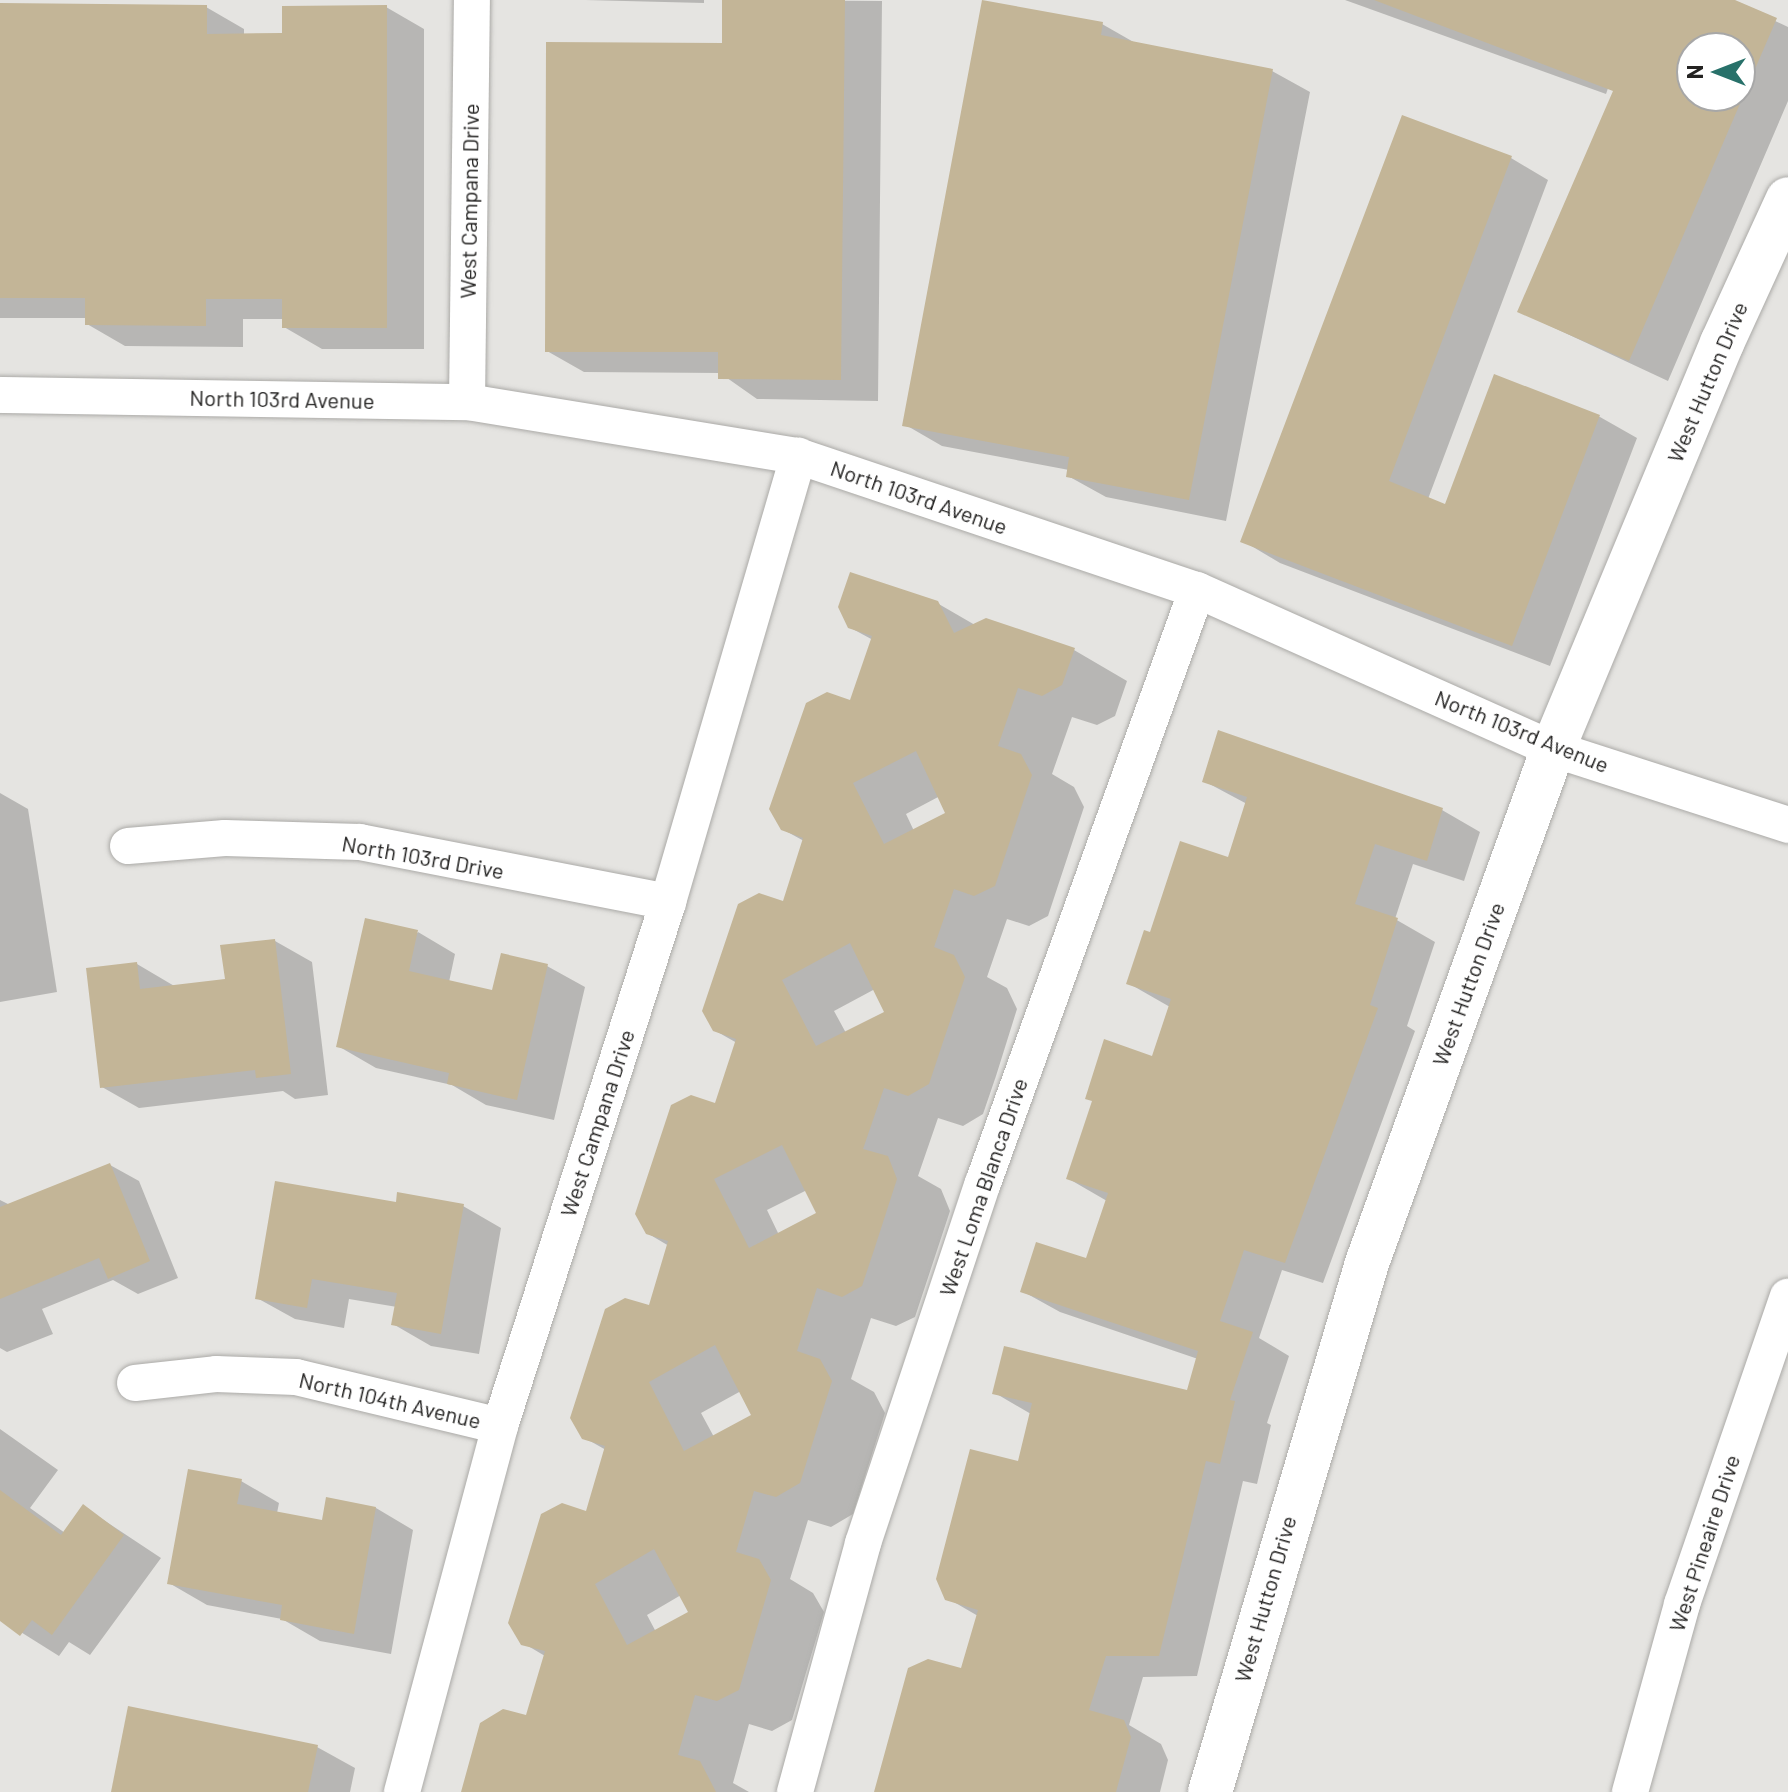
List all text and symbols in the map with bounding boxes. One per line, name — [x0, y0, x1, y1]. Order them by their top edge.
north arrow — [1676, 32, 1756, 112]
text: N — [1681, 65, 1707, 79]
street label: West Campana Drive — [454, 103, 484, 299]
street label: West Hutton Drive — [1661, 298, 1753, 466]
street label: North 103rd Avenue — [189, 384, 375, 414]
street label: North 103rd Avenue — [827, 454, 1011, 540]
street label: North 103rd Avenue — [1431, 684, 1613, 778]
street label: North 103rd Drive — [340, 830, 506, 884]
street label: West Hutton Drive — [1426, 899, 1510, 1069]
street label: West Campana Drive — [554, 1026, 640, 1220]
street label: West Loma Blanca Drive — [933, 1074, 1033, 1300]
street label: North 104th Avenue — [296, 1366, 484, 1434]
street label: West Pineaire Drive — [1663, 1451, 1745, 1635]
street label: West Hutton Drive — [1229, 1513, 1301, 1685]

